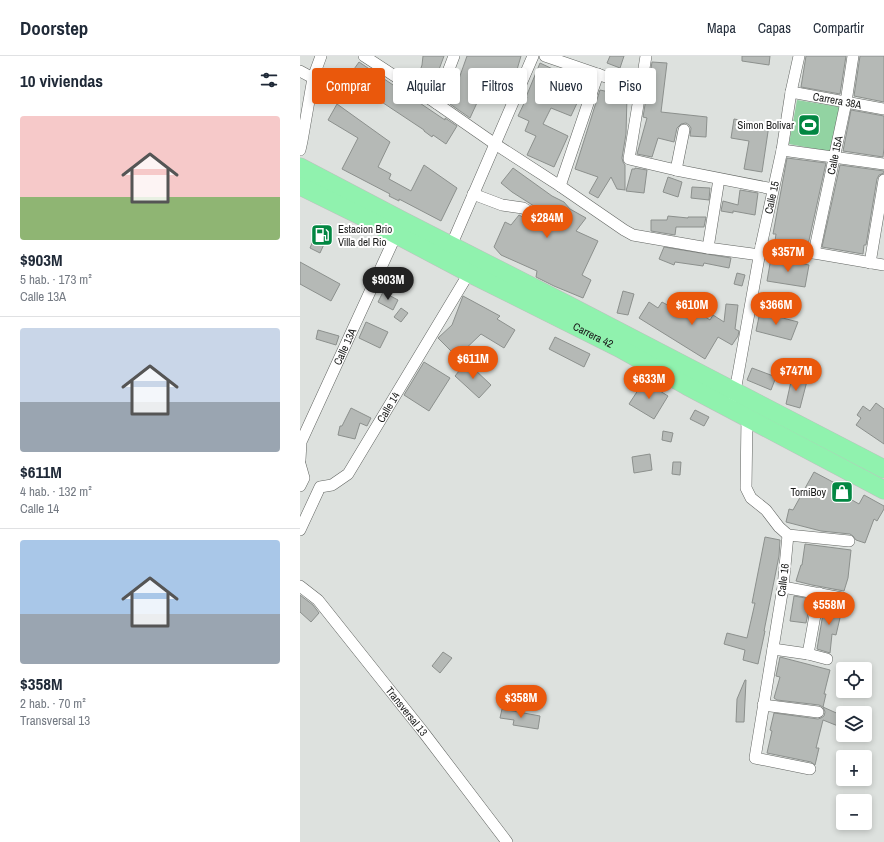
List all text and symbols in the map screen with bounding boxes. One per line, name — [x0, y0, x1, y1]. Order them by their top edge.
text: Doorstep — [20, 15, 88, 41]
text: Mapa — [707, 19, 736, 37]
text: Capas — [758, 19, 791, 37]
text: Compartir — [813, 19, 864, 37]
chip: Comprar — [312, 68, 385, 104]
chip: Alquilar — [393, 68, 460, 104]
chip: Filtros — [468, 68, 527, 104]
chip: Nuevo — [535, 68, 597, 104]
chip: Piso — [605, 68, 656, 104]
text: 10 viviendas — [20, 69, 103, 92]
icon: filters — [258, 69, 280, 91]
street label: Carrera 38A — [812, 89, 864, 112]
sports icon: Simon Bolivar — [796, 112, 822, 138]
place label: Simon Bolivar — [737, 118, 794, 132]
street label: Calle 15A — [824, 134, 846, 176]
icon: home — [114, 142, 186, 214]
street label: Calle 15 — [761, 180, 782, 215]
pin: $284M — [519, 205, 575, 239]
text: $284M — [531, 209, 563, 226]
fuel station icon: Estacion Brio Villa del Rio — [309, 222, 335, 248]
place label: Estacion Brio Villa del Rio — [338, 222, 392, 249]
pin: $357M — [760, 239, 816, 273]
text: $357M — [772, 243, 804, 260]
text: $903M — [20, 248, 63, 271]
pin: $903M — [360, 267, 416, 301]
text: 5 hab. · 173 m² — [20, 271, 92, 288]
text: $903M — [372, 271, 404, 288]
text: Calle 13A — [20, 288, 66, 305]
pin: $610M — [664, 292, 720, 326]
pin: $366M — [748, 292, 804, 326]
text: $610M — [676, 296, 708, 313]
text: $366M — [760, 296, 792, 313]
street label: Carrera 42 — [571, 319, 616, 351]
street label: Calle 13A — [330, 325, 360, 367]
pin: $611M — [445, 346, 501, 380]
text: $611M — [457, 350, 489, 367]
icon: home — [114, 354, 186, 426]
pin: $747M — [768, 358, 824, 392]
text: $747M — [780, 362, 812, 379]
pin: $633M — [621, 366, 677, 400]
text: $633M — [633, 370, 665, 387]
street label: Calle 14 — [374, 389, 403, 425]
text: $611M — [20, 460, 62, 483]
shop icon: TorniBoy — [829, 479, 855, 505]
text: 4 hab. · 132 m² — [20, 483, 92, 500]
place label: TorniBoy — [790, 485, 826, 499]
text: Calle 14 — [20, 500, 59, 517]
street label: Calle 16 — [774, 563, 792, 597]
icon: home — [114, 566, 186, 638]
pin: $558M — [801, 592, 857, 626]
text: $558M — [813, 596, 845, 613]
map controls — [836, 662, 872, 830]
button: locate — [836, 662, 872, 698]
text: $358M — [20, 672, 63, 695]
street label: Transversal 13 — [383, 684, 431, 739]
pin: $358M — [493, 685, 549, 719]
text: $358M — [505, 689, 537, 706]
text: 2 hab. · 70 m² — [20, 695, 86, 712]
button: layers — [836, 706, 872, 742]
text: Transversal 13 — [20, 712, 90, 729]
button: + — [836, 750, 872, 786]
button: − — [836, 794, 872, 830]

